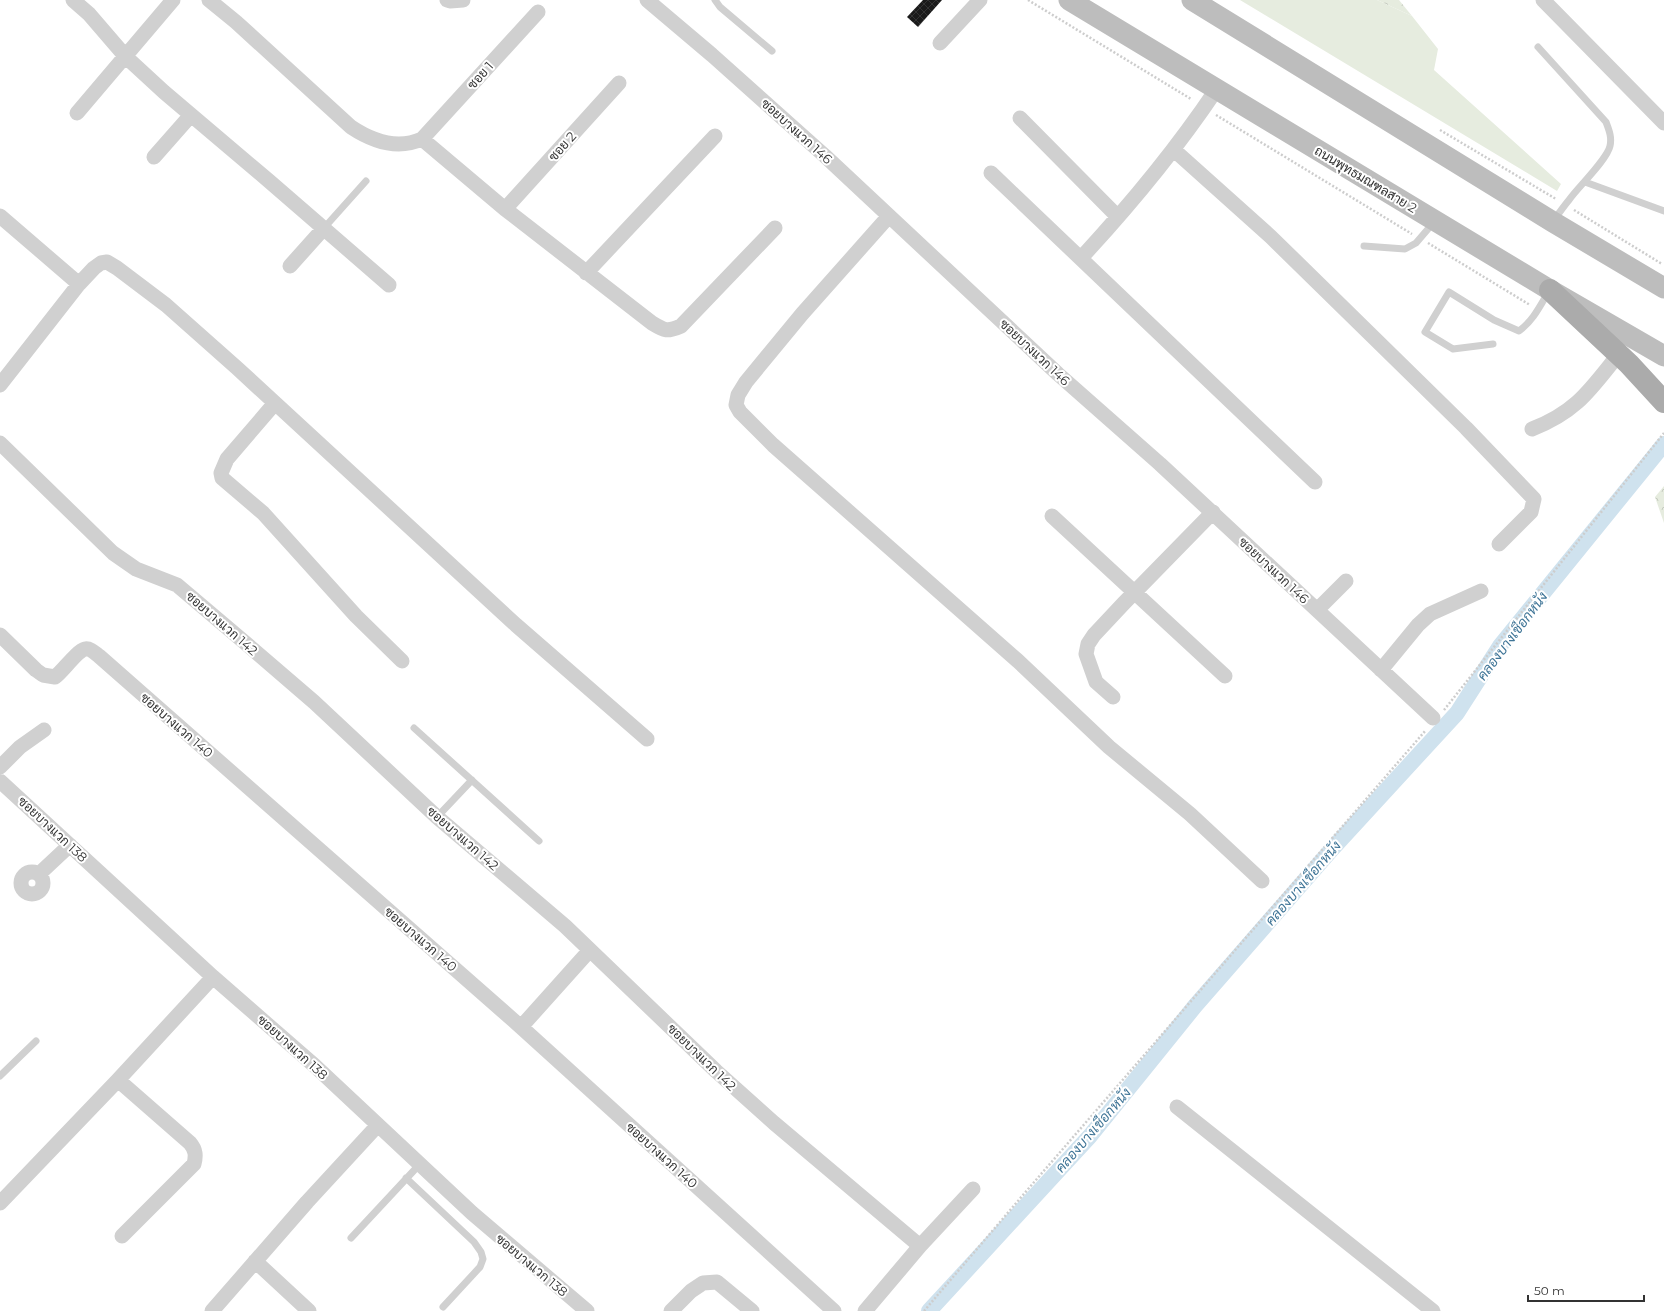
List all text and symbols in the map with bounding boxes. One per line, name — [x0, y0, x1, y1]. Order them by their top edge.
street label: ซอย 1 — [464, 58, 496, 92]
street label: ซอยบางแวก 146 — [758, 95, 836, 167]
street label: ซอย 2 — [545, 128, 579, 164]
street label: ถนนพุทธมณฑลสาย 2 — [1311, 142, 1420, 218]
street label: ซอยบางแวก 146 — [997, 315, 1073, 389]
street label: ซอยบางแวก 146 — [1236, 533, 1312, 607]
street label: ซอยบางแวก 142 — [183, 588, 261, 658]
water label: คลองบางเชือกหนัง — [1473, 588, 1551, 684]
street label: ซอยบางแวก 140 — [138, 689, 216, 761]
street label: ซอยบางแวก 138 — [15, 793, 91, 865]
street label: ซอยบางแวก 142 — [424, 803, 502, 873]
water label: คลองบางเชือกหนัง — [1261, 837, 1345, 929]
street label: ซอยบางแวก 140 — [382, 903, 460, 975]
street label: ซอยบางแวก 138 — [255, 1011, 331, 1083]
street label: ซอยบางแวก 142 — [664, 1020, 740, 1094]
water label: คลองบางเชือกหนัง — [1051, 1084, 1135, 1176]
street label: ซอยบางแวก 140 — [623, 1119, 701, 1191]
street label: ซอยบางแวก 138 — [493, 1230, 571, 1300]
scale bar — [1528, 1277, 1644, 1303]
text: 50 m — [1534, 1283, 1565, 1298]

